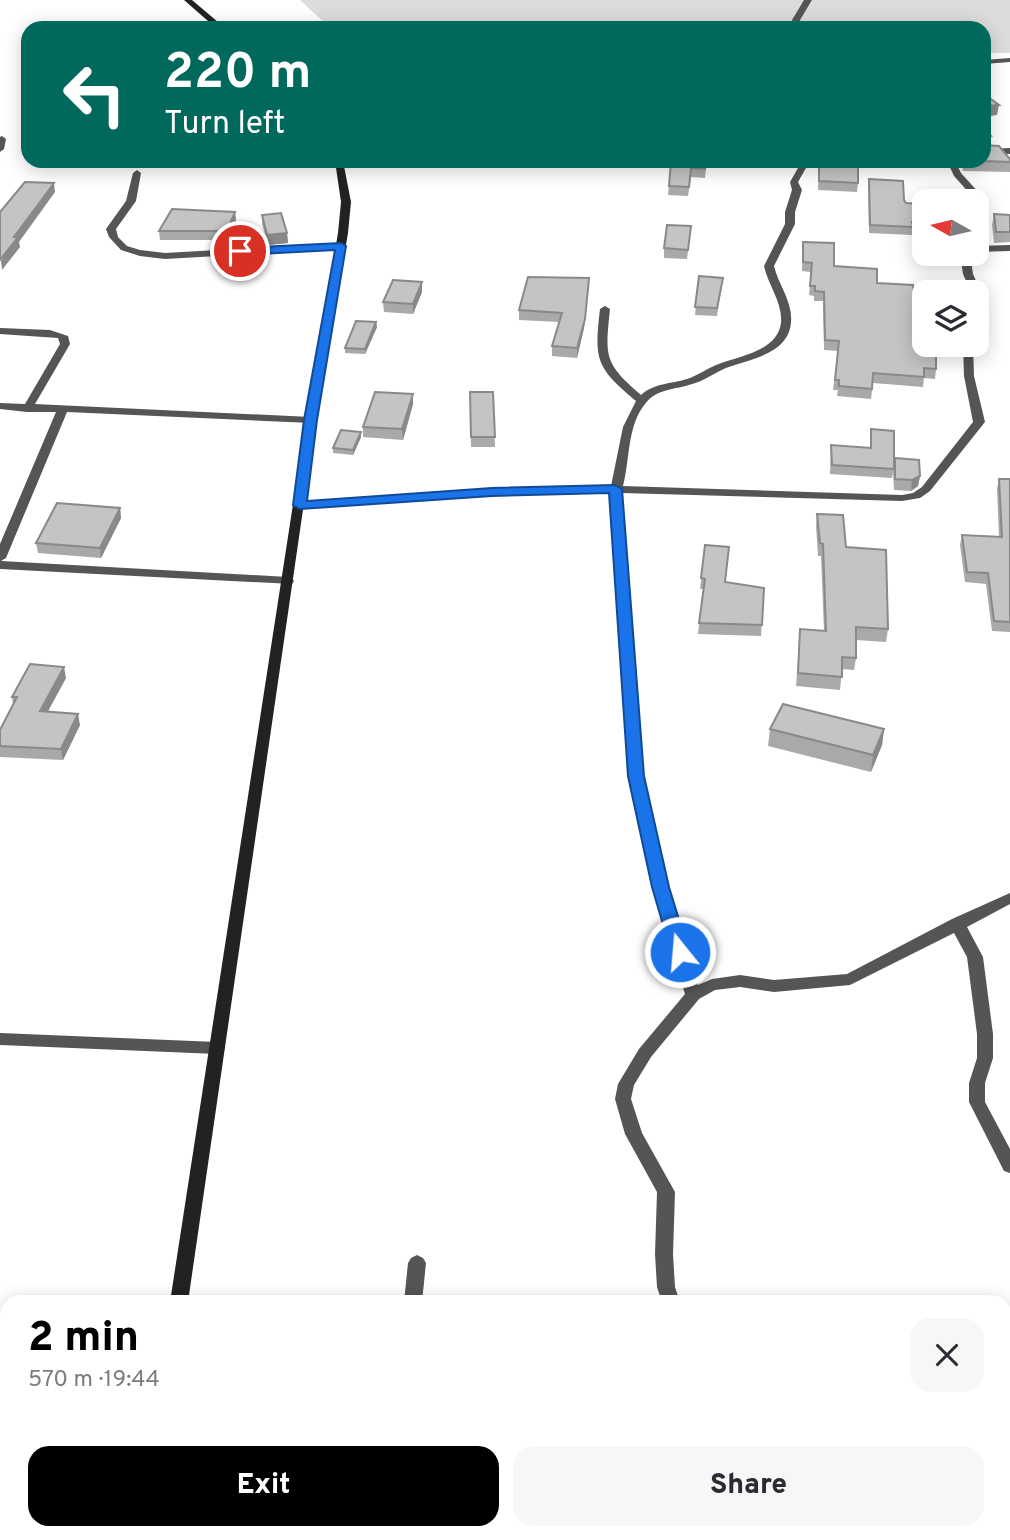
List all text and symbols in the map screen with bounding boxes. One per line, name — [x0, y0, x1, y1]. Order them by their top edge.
text: 220 m — [164, 44, 311, 106]
icon: left — [49, 49, 140, 140]
text: Turn left — [164, 105, 285, 145]
north arrow — [912, 189, 989, 266]
map controls — [912, 189, 989, 357]
pin — [210, 221, 270, 281]
icon: arrive — [221, 232, 259, 270]
button: layers — [912, 280, 989, 357]
position arrow — [643, 915, 717, 989]
text: 2 min — [28, 1313, 139, 1366]
button: close — [910, 1318, 984, 1392]
text: 570 m · 19:44 — [28, 1366, 160, 1395]
button: Exit — [28, 1446, 499, 1526]
button: Share — [513, 1446, 984, 1526]

